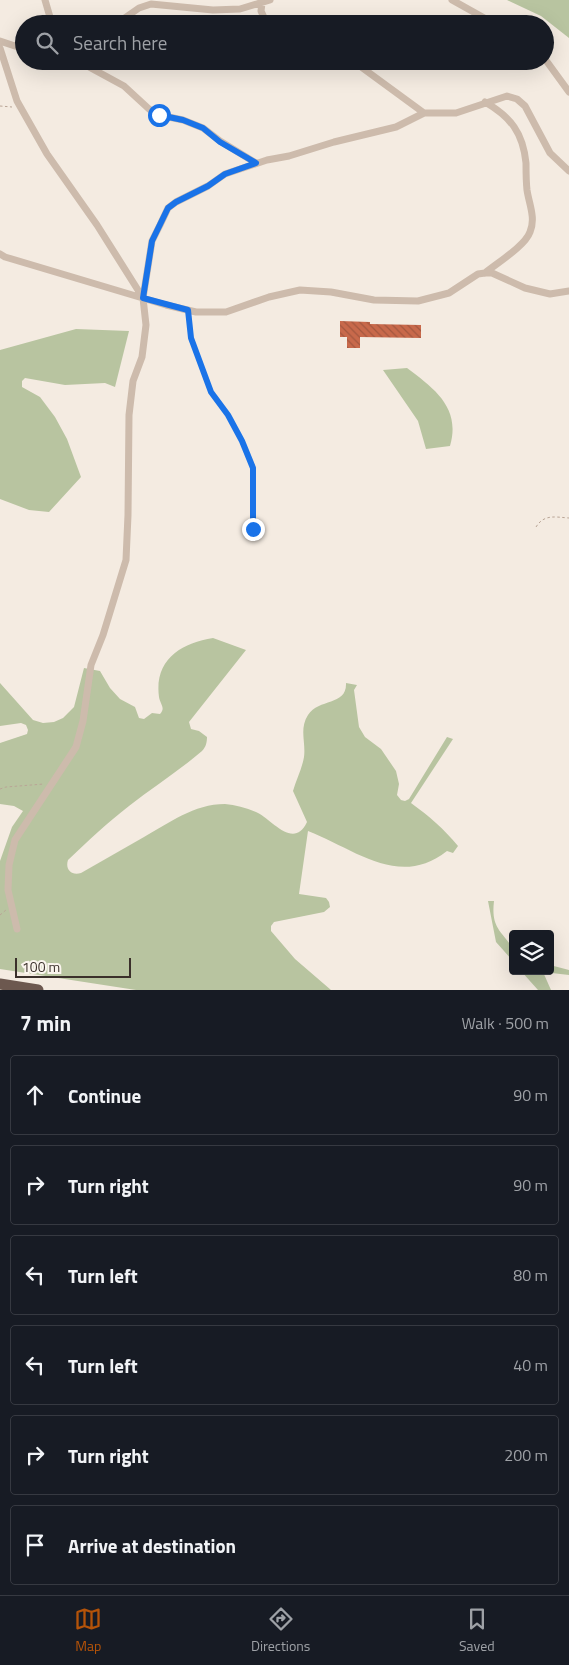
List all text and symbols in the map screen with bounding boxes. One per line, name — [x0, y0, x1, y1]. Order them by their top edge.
search box — [15, 15, 554, 70]
text: Search here — [73, 28, 167, 57]
icon: search — [33, 29, 61, 57]
route start — [148, 104, 171, 127]
route end — [242, 518, 265, 541]
map controls — [509, 930, 554, 975]
button: layers — [509, 930, 554, 975]
scale bar — [15, 955, 131, 978]
text: 100 m — [22, 956, 60, 977]
text: 7 min — [20, 1007, 71, 1039]
text: Walk · 500 m — [461, 1011, 549, 1035]
icon: ahead — [21, 1081, 49, 1109]
text: Continue — [68, 1081, 141, 1110]
text: 90 m — [513, 1083, 548, 1107]
icon: right — [21, 1171, 49, 1199]
text: Turn right — [68, 1171, 149, 1200]
text: 90 m — [513, 1173, 548, 1197]
icon: left — [21, 1261, 49, 1289]
text: Turn left — [68, 1261, 138, 1290]
text: 80 m — [513, 1263, 548, 1287]
icon: left — [21, 1351, 49, 1379]
text: Turn left — [68, 1351, 138, 1380]
text: 40 m — [513, 1353, 548, 1377]
icon: right — [21, 1441, 49, 1469]
text: Turn right — [68, 1441, 149, 1470]
text: 200 m — [504, 1443, 548, 1467]
icon: arrive — [21, 1531, 49, 1559]
text: Arrive at destination — [68, 1531, 236, 1560]
tab: Map — [74, 1605, 102, 1656]
tab: Directions — [251, 1605, 310, 1656]
tab: Saved — [459, 1605, 495, 1656]

